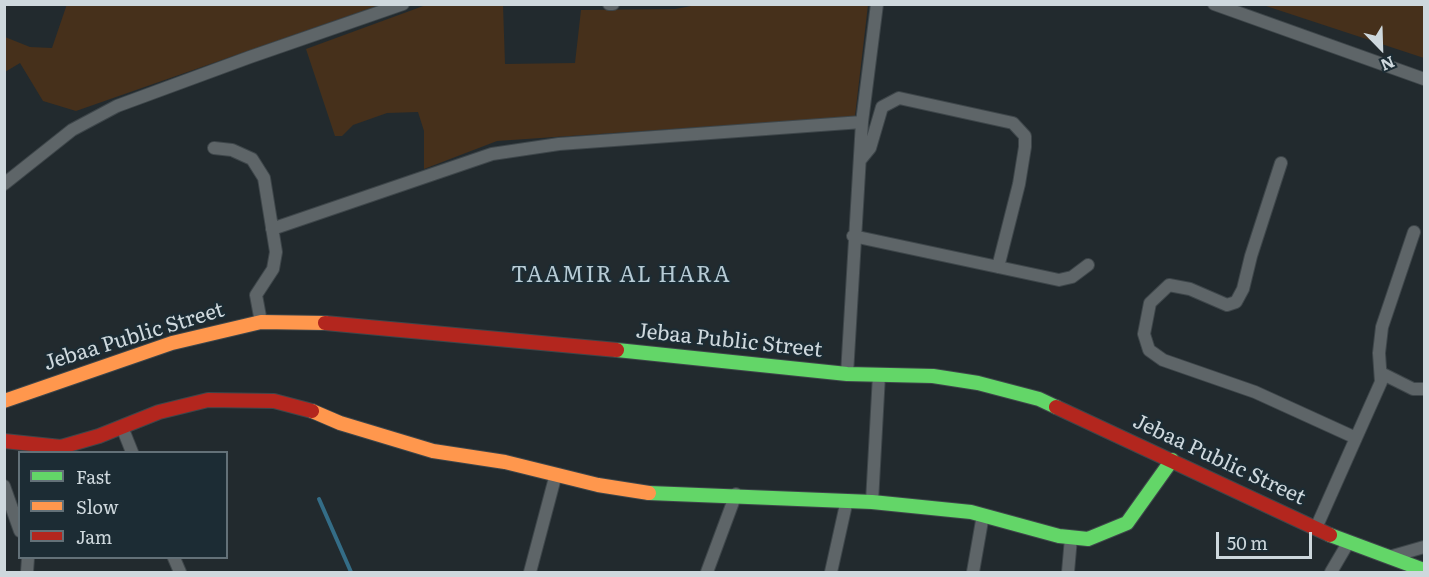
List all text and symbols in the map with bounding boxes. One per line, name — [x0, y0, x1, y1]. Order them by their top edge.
north arrow — [1351, 18, 1411, 78]
text: N — [1377, 51, 1399, 78]
district label: TAAMIR AL HARA — [511, 263, 731, 289]
street label: Jebaa Public Street — [41, 298, 227, 376]
street label: Jebaa Public Street — [634, 319, 824, 363]
street label: Jebaa Public Street — [1129, 409, 1309, 511]
legend — [18, 451, 228, 559]
text: Fast — [76, 463, 111, 490]
text: Slow — [76, 493, 118, 520]
scale bar — [1219, 520, 1315, 558]
text: Jam — [76, 523, 112, 550]
text: 50 m — [1227, 529, 1268, 556]

